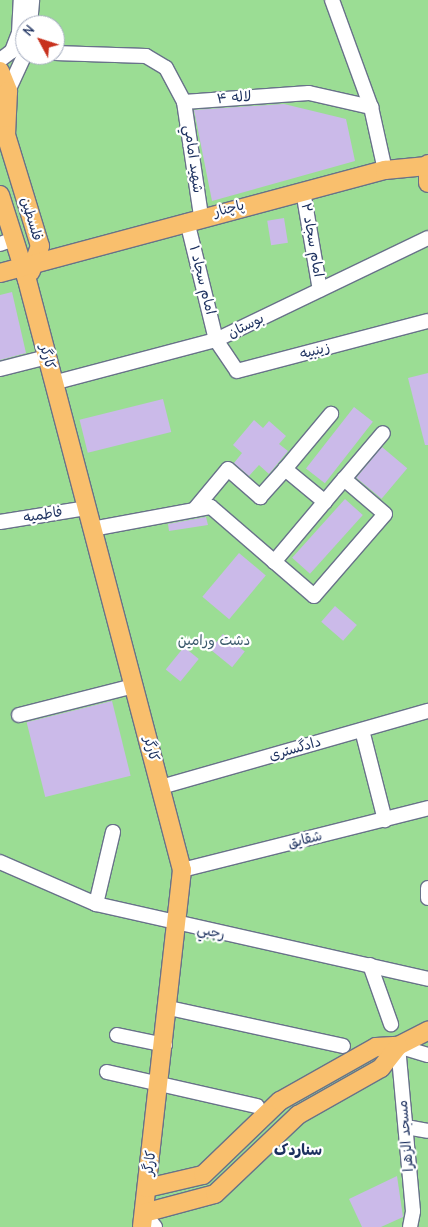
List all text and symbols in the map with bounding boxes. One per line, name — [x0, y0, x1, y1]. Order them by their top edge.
north arrow — [15, 15, 65, 65]
text: N — [19, 22, 38, 40]
street label: لاله ۴ — [216, 88, 252, 108]
street label: شهيد امامي — [180, 124, 206, 194]
street label: فلسطین — [16, 195, 46, 243]
street label: پاچنار — [212, 197, 246, 221]
street label: امام سجاد ۲ — [297, 202, 327, 278]
street label: امام سجاد ۱ — [185, 244, 219, 316]
street label: بوستان — [225, 310, 267, 342]
street label: زينبيه — [298, 339, 332, 363]
street label: کارگر — [36, 343, 58, 371]
street label: فاطميه — [22, 504, 64, 526]
park label: دشت ورامین — [178, 633, 250, 649]
street label: دادگستری — [267, 734, 323, 764]
street label: کارگر — [140, 735, 162, 763]
street label: شقايق — [286, 828, 324, 852]
street label: رجبي — [196, 921, 226, 943]
street label: مسجد الزهرا — [395, 1100, 417, 1172]
district label: سناردک — [274, 1142, 322, 1160]
street label: کارگر — [140, 1150, 160, 1176]

